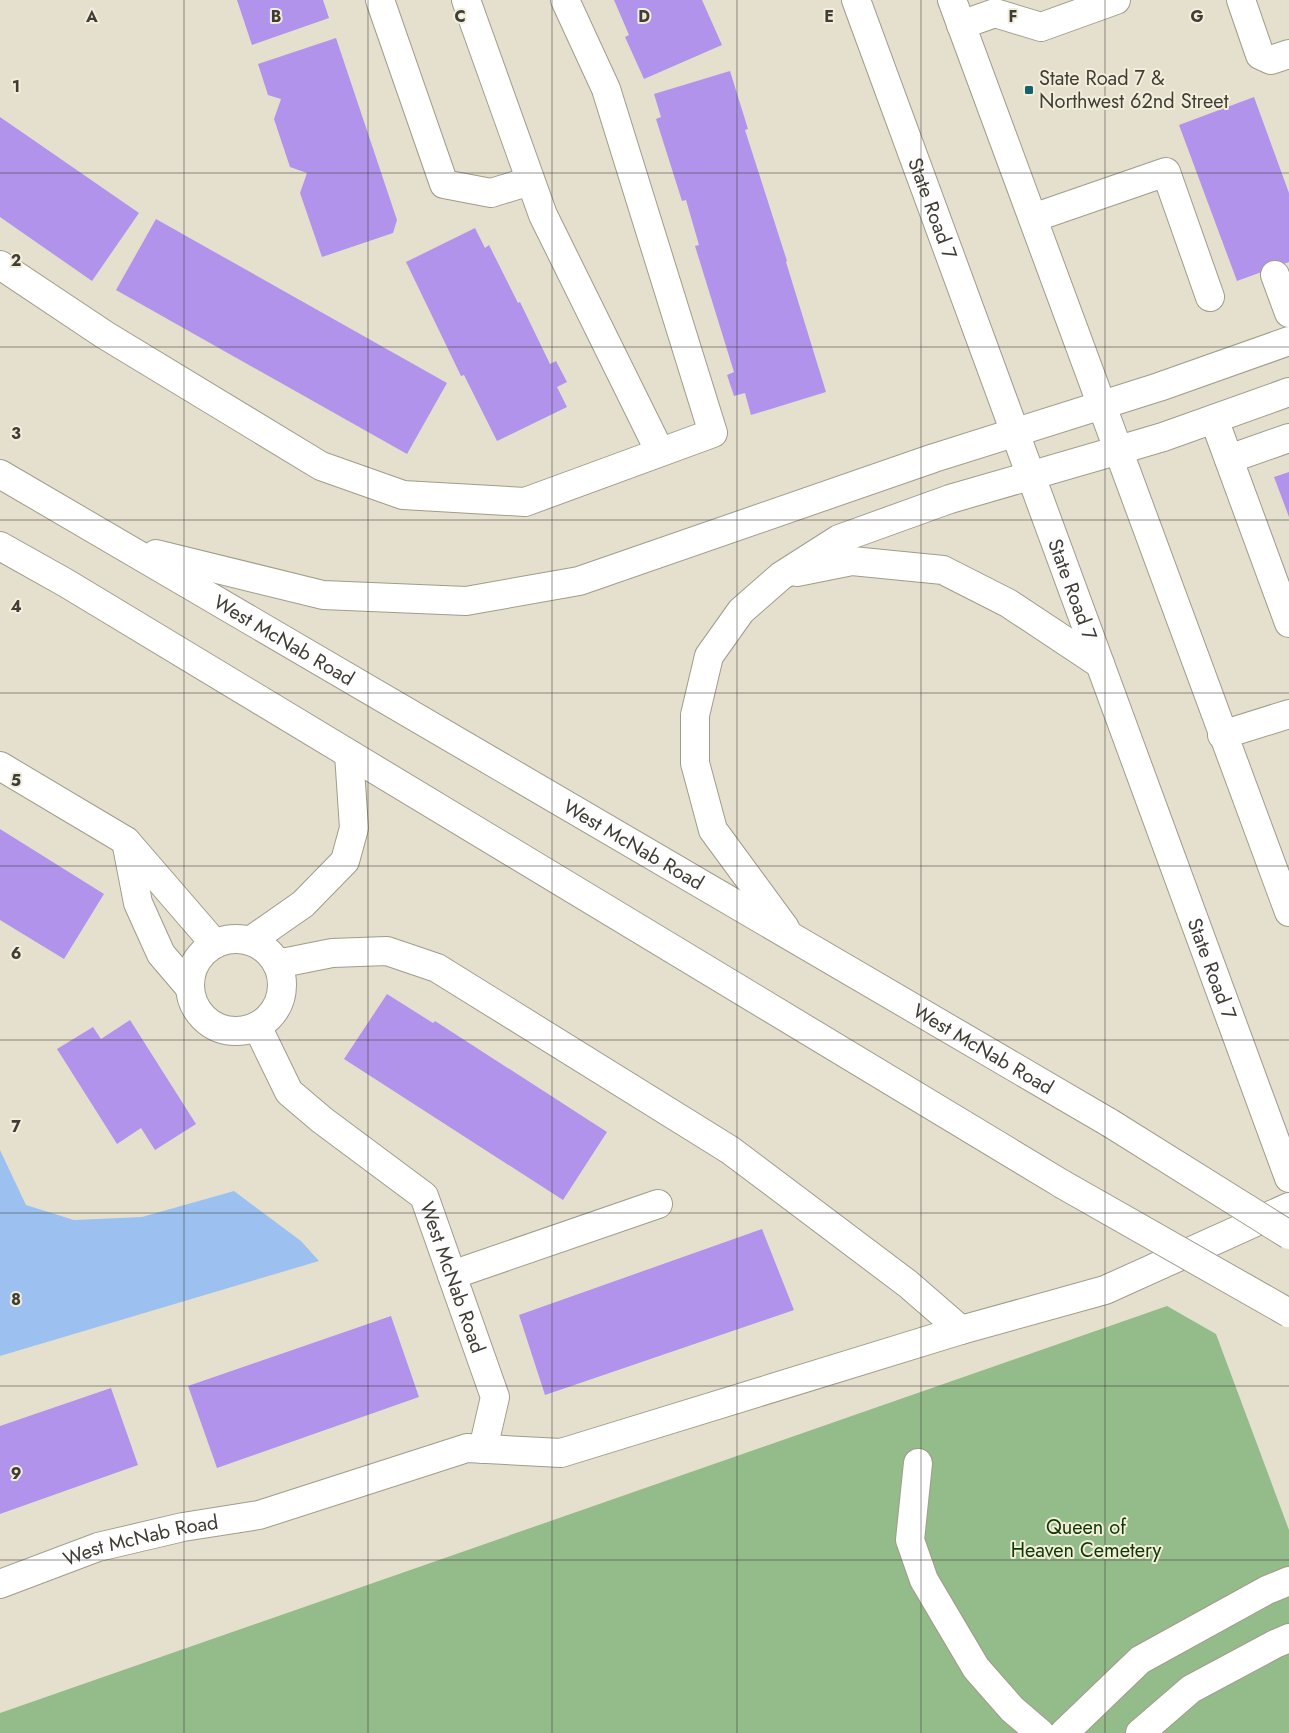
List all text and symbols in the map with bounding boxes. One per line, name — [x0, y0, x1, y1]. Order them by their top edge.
text: A — [85, 5, 98, 28]
text: B — [271, 5, 281, 28]
text: C — [454, 5, 466, 28]
text: D — [638, 5, 650, 28]
text: E — [824, 5, 834, 28]
text: F — [1009, 5, 1017, 28]
text: G — [1190, 5, 1204, 28]
place label: State Road 7 & Northwest 62nd Street — [1039, 64, 1229, 116]
text: 1 — [12, 75, 20, 98]
marker: State Road 7 & Northwest 62nd Street — [1023, 84, 1035, 96]
street label: State Road 7 — [901, 154, 965, 264]
text: 2 — [11, 249, 21, 272]
text: 3 — [11, 422, 21, 445]
street label: State Road 7 — [1041, 535, 1105, 645]
street label: West McNab Road — [208, 587, 360, 693]
text: 4 — [10, 595, 22, 618]
text: 5 — [11, 769, 21, 792]
street label: West McNab Road — [558, 792, 710, 897]
street label: State Road 7 — [1180, 914, 1244, 1024]
text: 6 — [11, 942, 21, 965]
street label: West McNab Road — [907, 996, 1059, 1102]
text: 7 — [11, 1115, 21, 1138]
street label: West McNab Road — [413, 1198, 493, 1357]
text: 8 — [11, 1288, 21, 1311]
text: 9 — [11, 1462, 21, 1485]
street label: West McNab Road — [59, 1507, 220, 1573]
park label: Queen of Heaven Cemetery — [1011, 1513, 1162, 1565]

